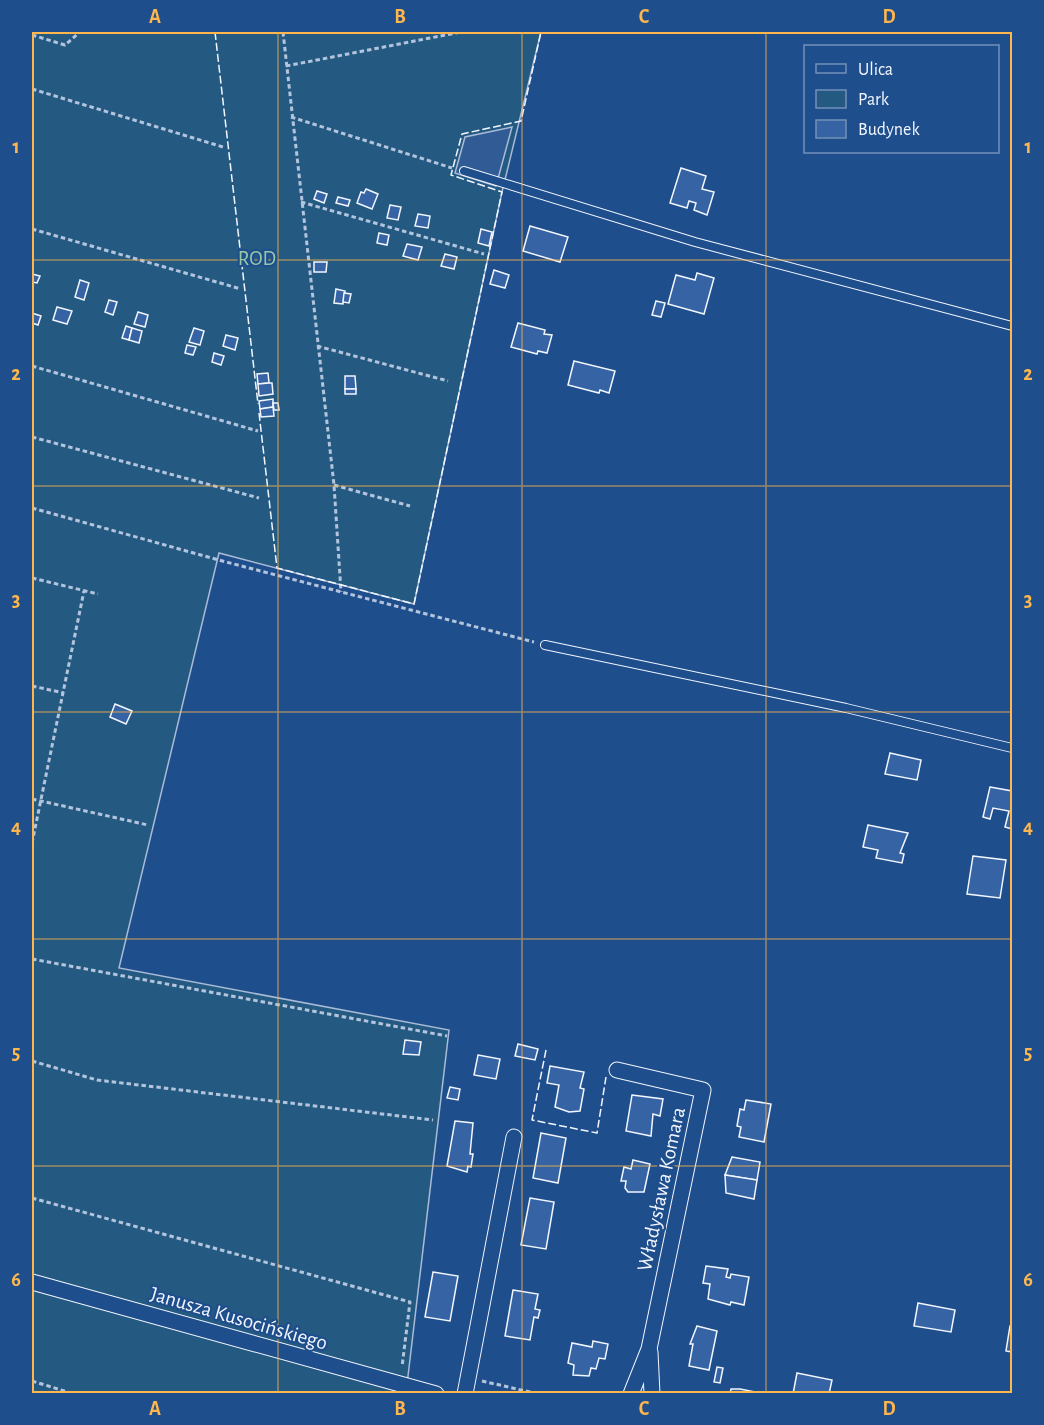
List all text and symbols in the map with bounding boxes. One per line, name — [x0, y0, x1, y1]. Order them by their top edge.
text: A — [149, 7, 161, 27]
text: B — [394, 7, 406, 27]
text: C — [639, 7, 650, 27]
text: D — [882, 7, 896, 27]
legend — [804, 45, 999, 153]
text: Ulica — [858, 61, 893, 79]
text: Park — [858, 91, 890, 109]
text: Budynek — [858, 121, 920, 139]
text: 1 — [12, 137, 20, 157]
text: 1 — [1024, 137, 1032, 157]
park label: ROD — [238, 248, 276, 269]
text: 2 — [11, 364, 21, 384]
text: 2 — [1023, 364, 1033, 384]
text: 3 — [12, 590, 20, 610]
text: 3 — [1024, 590, 1032, 610]
text: 4 — [11, 817, 21, 837]
text: 4 — [1023, 817, 1033, 837]
text: 5 — [12, 1043, 20, 1063]
text: 5 — [1024, 1043, 1032, 1063]
street label: Władysława Komara — [634, 1105, 689, 1273]
text: 6 — [11, 1270, 21, 1290]
text: 6 — [1023, 1270, 1033, 1290]
street label: Janusza Kusocińskiego — [148, 1283, 330, 1354]
text: A — [149, 1399, 161, 1419]
text: B — [394, 1399, 406, 1419]
text: C — [639, 1399, 650, 1419]
text: D — [882, 1399, 896, 1419]

